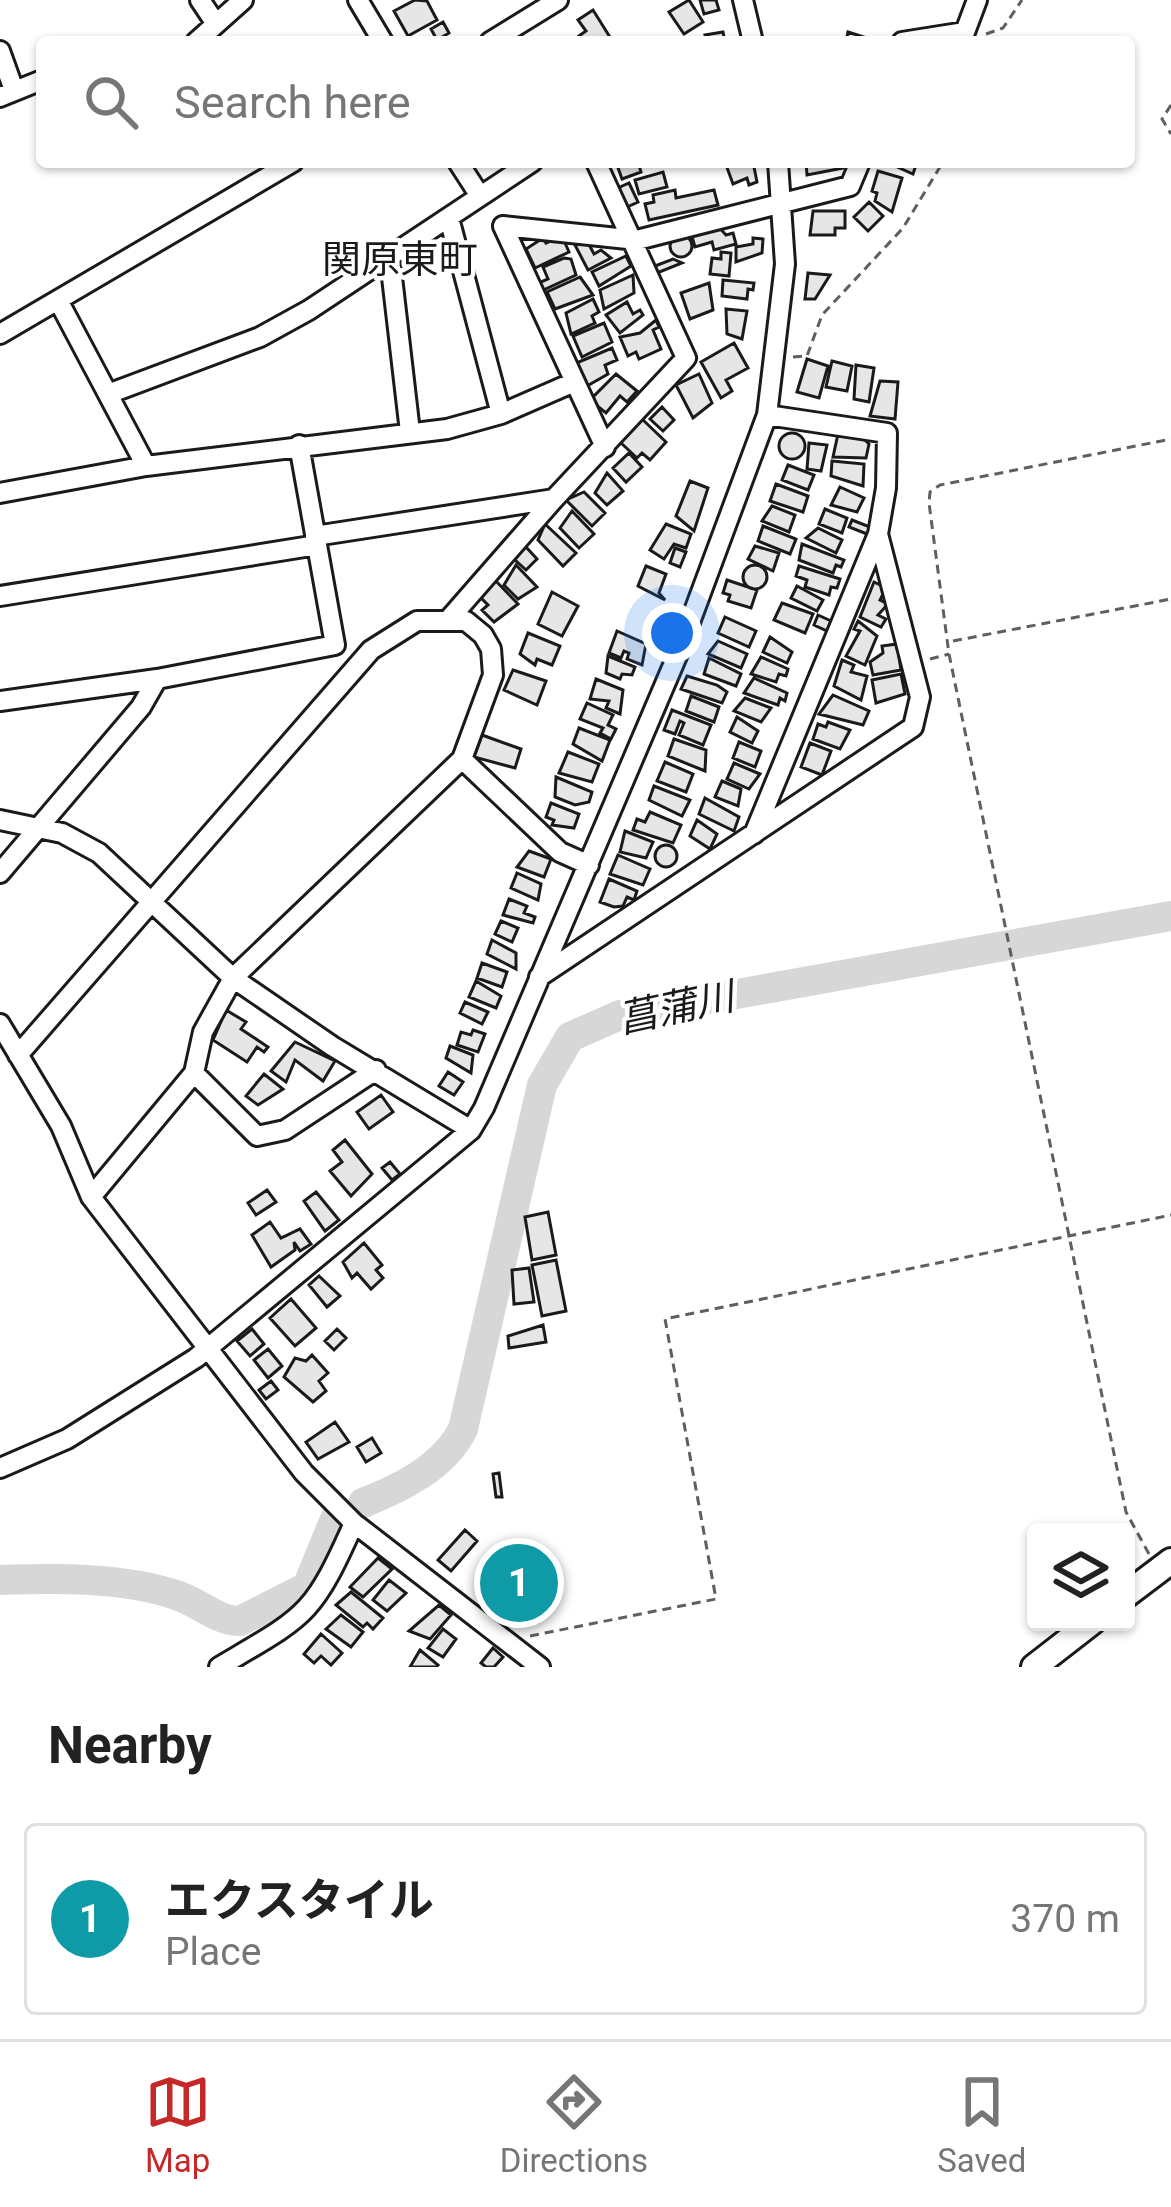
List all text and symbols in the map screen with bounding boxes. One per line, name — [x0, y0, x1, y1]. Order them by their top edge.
search box — [36, 36, 1135, 168]
icon: search — [78, 69, 144, 135]
text: Search here — [174, 76, 411, 129]
district label: 関原東町 — [322, 237, 478, 283]
your location — [642, 603, 702, 663]
water label: 菖蒲川 — [614, 973, 742, 1043]
map controls — [1027, 1523, 1135, 1631]
button: layers — [1027, 1523, 1135, 1631]
pin: 1 — [480, 1538, 558, 1628]
text: Nearby — [48, 1716, 212, 1775]
text: エクスタイル — [165, 1874, 434, 1927]
text: 1 — [79, 1896, 101, 1942]
text: 370 m — [1010, 1896, 1120, 1942]
text: Place — [165, 1929, 261, 1975]
tab: Map — [145, 2069, 211, 2180]
tab: Directions — [500, 2069, 648, 2180]
tab: Saved — [937, 2069, 1026, 2180]

